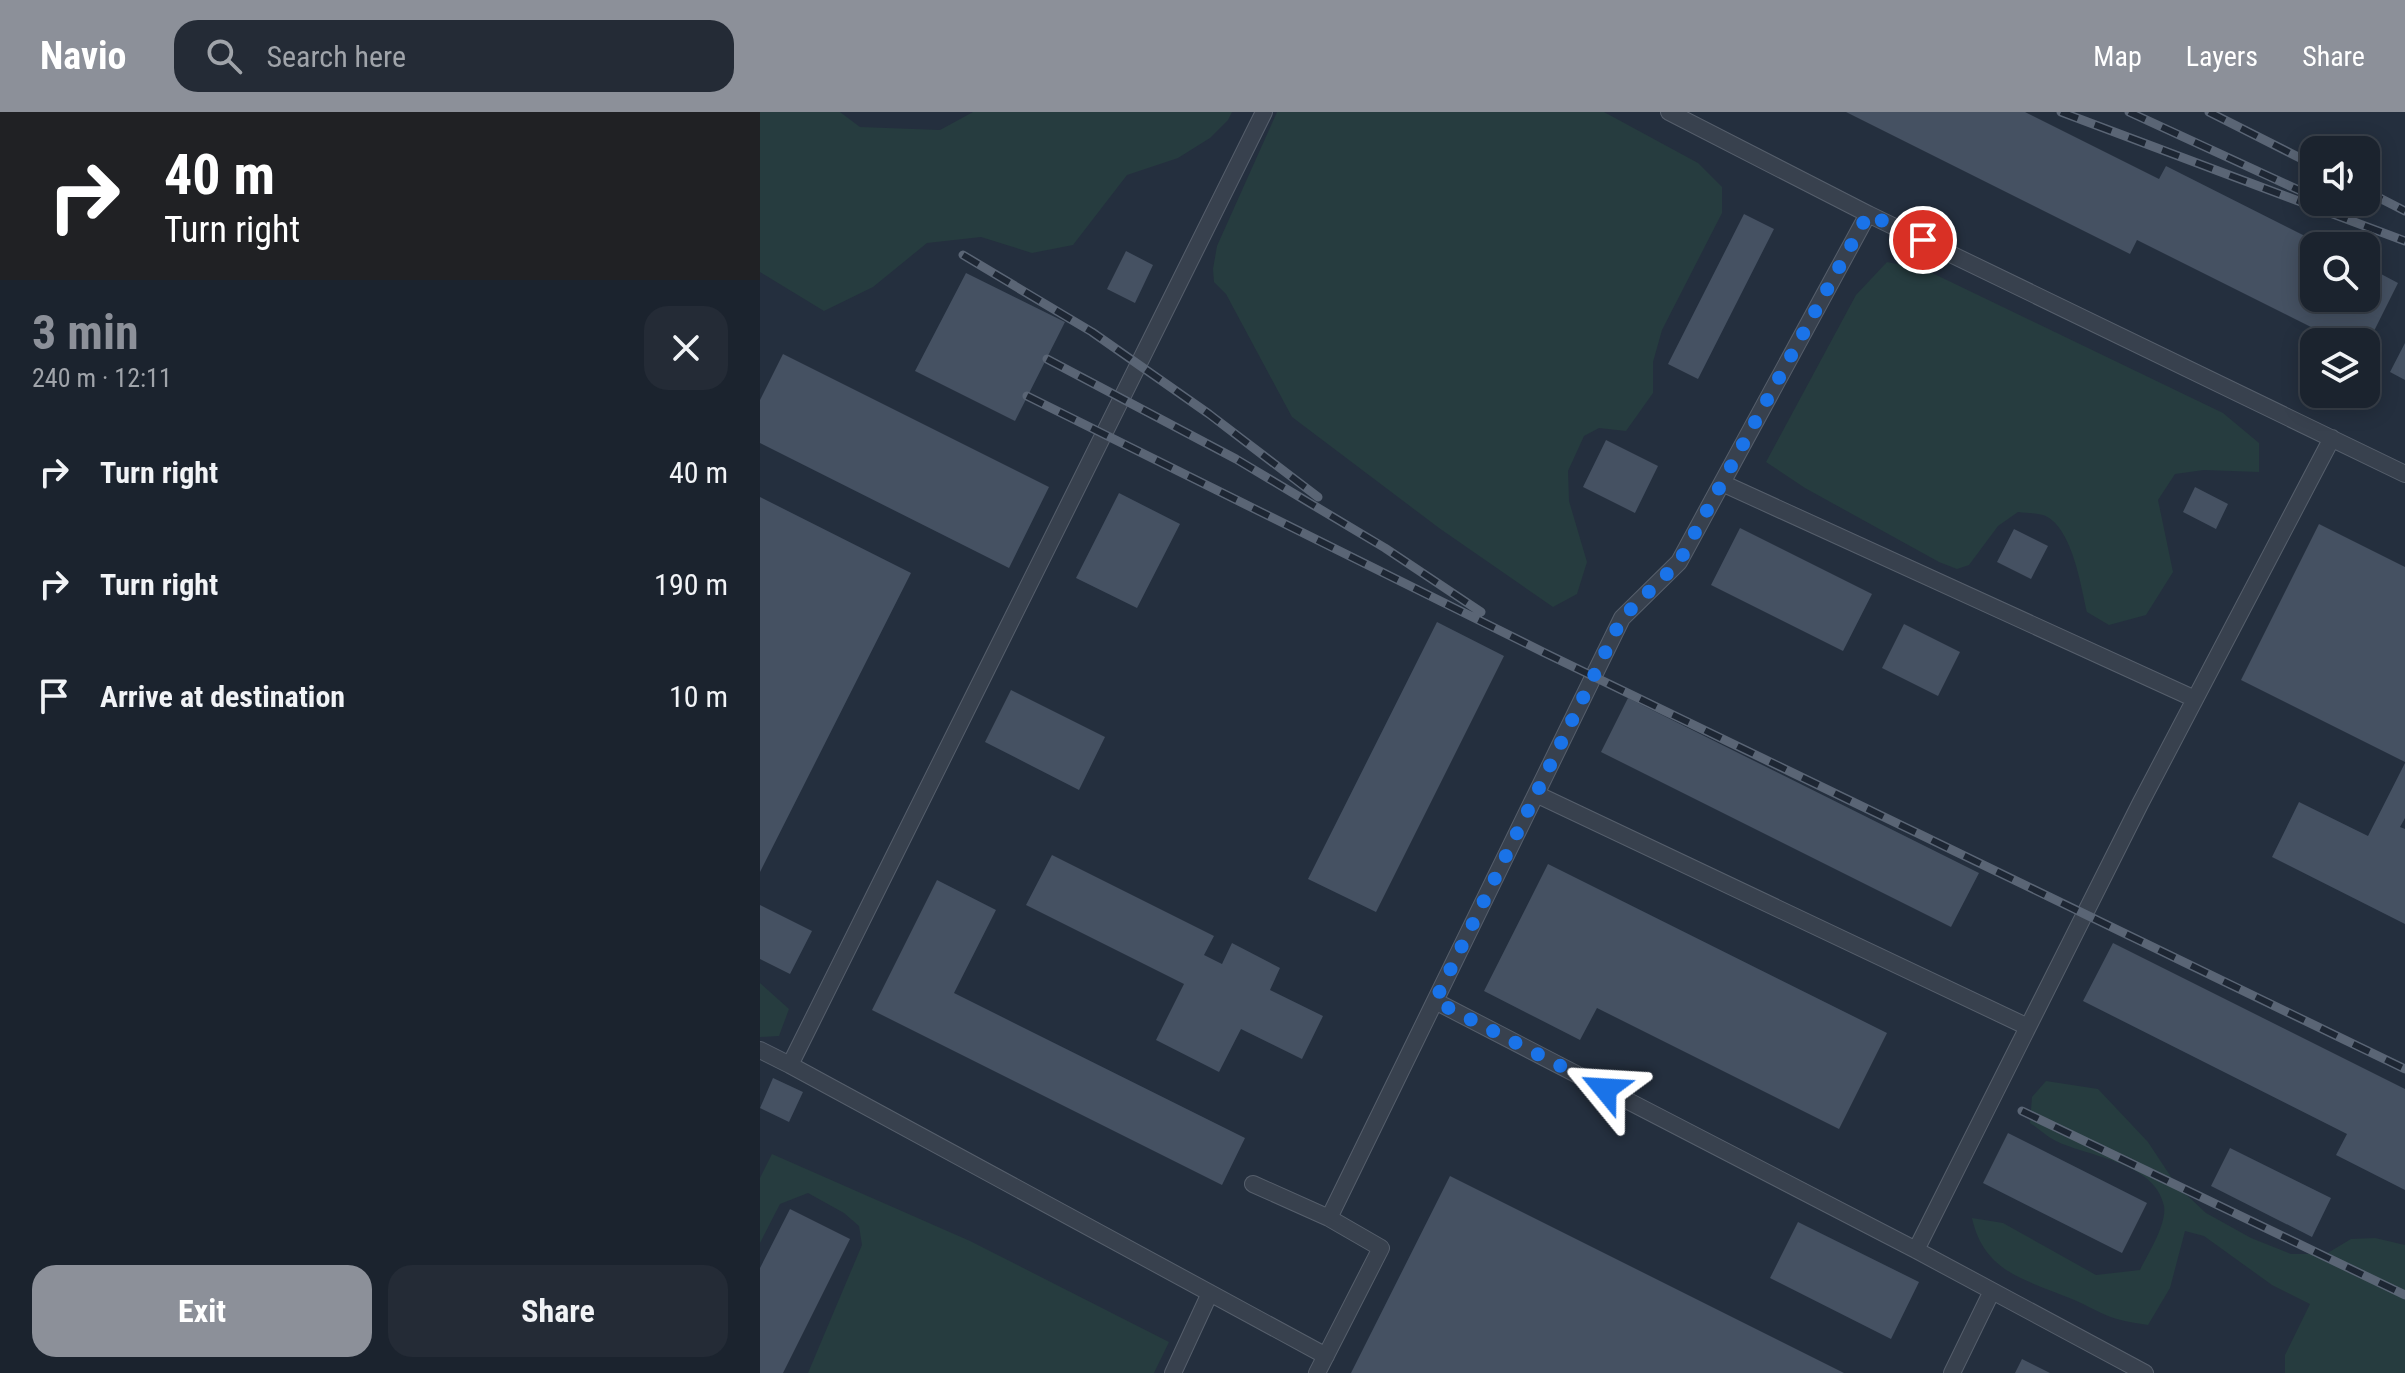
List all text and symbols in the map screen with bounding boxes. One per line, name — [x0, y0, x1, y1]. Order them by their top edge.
search box — [174, 20, 734, 92]
text: Navio — [40, 34, 126, 78]
icon: search — [202, 34, 246, 78]
text: Search here — [266, 39, 406, 74]
text: Map — [2093, 40, 2142, 73]
text: Layers — [2186, 40, 2258, 73]
text: Share — [2302, 40, 2365, 73]
map controls — [2300, 136, 2380, 408]
button: sound — [2300, 136, 2380, 216]
text: 40 m — [164, 142, 275, 208]
icon: right — [32, 144, 136, 248]
pin — [1889, 206, 1957, 274]
text: Turn right — [164, 209, 300, 251]
icon: arrive — [1901, 218, 1945, 262]
button: search — [2300, 232, 2380, 312]
text: 3 min — [32, 304, 139, 361]
button: close — [644, 306, 728, 390]
button: layers — [2300, 328, 2380, 408]
text: 240 m · 12:11 — [32, 363, 172, 393]
icon: right — [32, 450, 76, 494]
text: Turn right — [100, 455, 218, 490]
text: 40 m — [669, 455, 728, 490]
icon: right — [32, 562, 76, 606]
text: Turn right — [100, 567, 218, 602]
text: 190 m — [654, 567, 728, 602]
icon: arrive — [32, 674, 76, 718]
text: Arrive at destination — [100, 679, 345, 714]
text: 10 m — [669, 679, 728, 714]
position arrow — [1563, 1047, 1647, 1131]
button: Exit — [32, 1265, 372, 1357]
button: Share — [388, 1265, 728, 1357]

